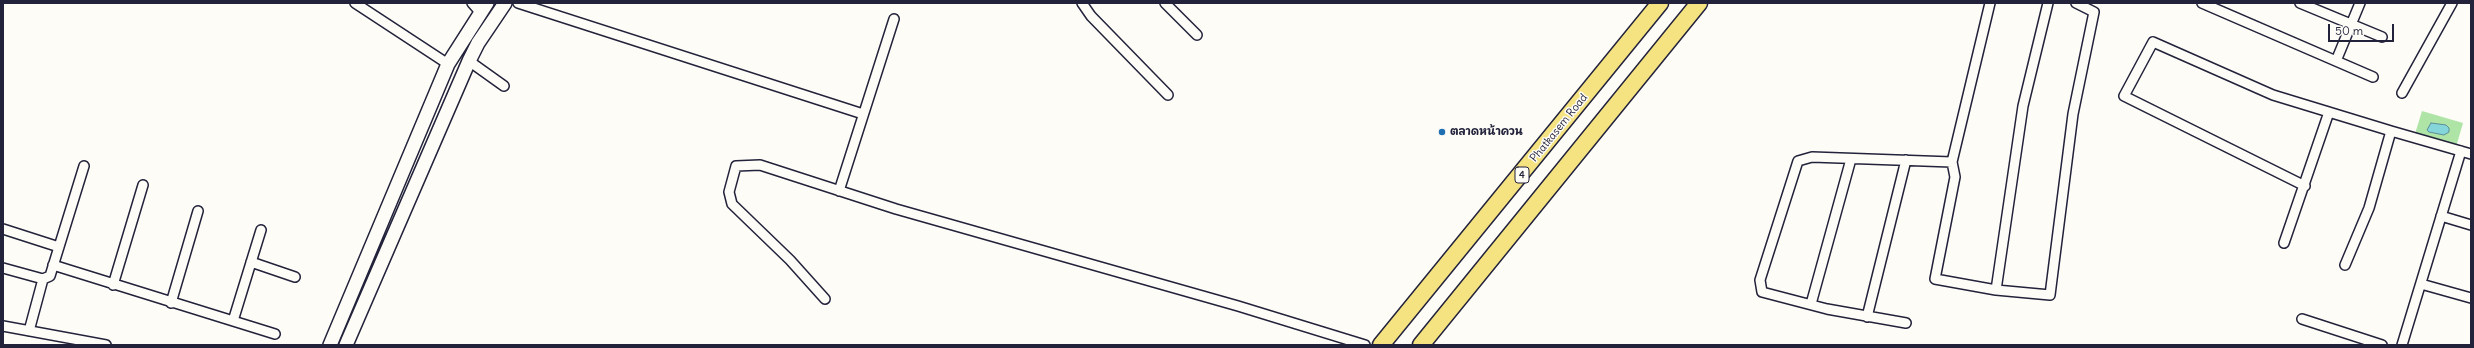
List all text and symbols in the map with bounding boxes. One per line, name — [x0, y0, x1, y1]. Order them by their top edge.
scale bar — [2330, 16, 2396, 42]
text: 50 m — [2335, 23, 2363, 38]
street label: Phatkasem Road — [1528, 91, 1590, 165]
place label: ตลาดหน้าควน — [1450, 125, 1523, 139]
marker: ตลาดหน้าควน — [1437, 127, 1447, 137]
road number: 4 — [1515, 167, 1529, 183]

